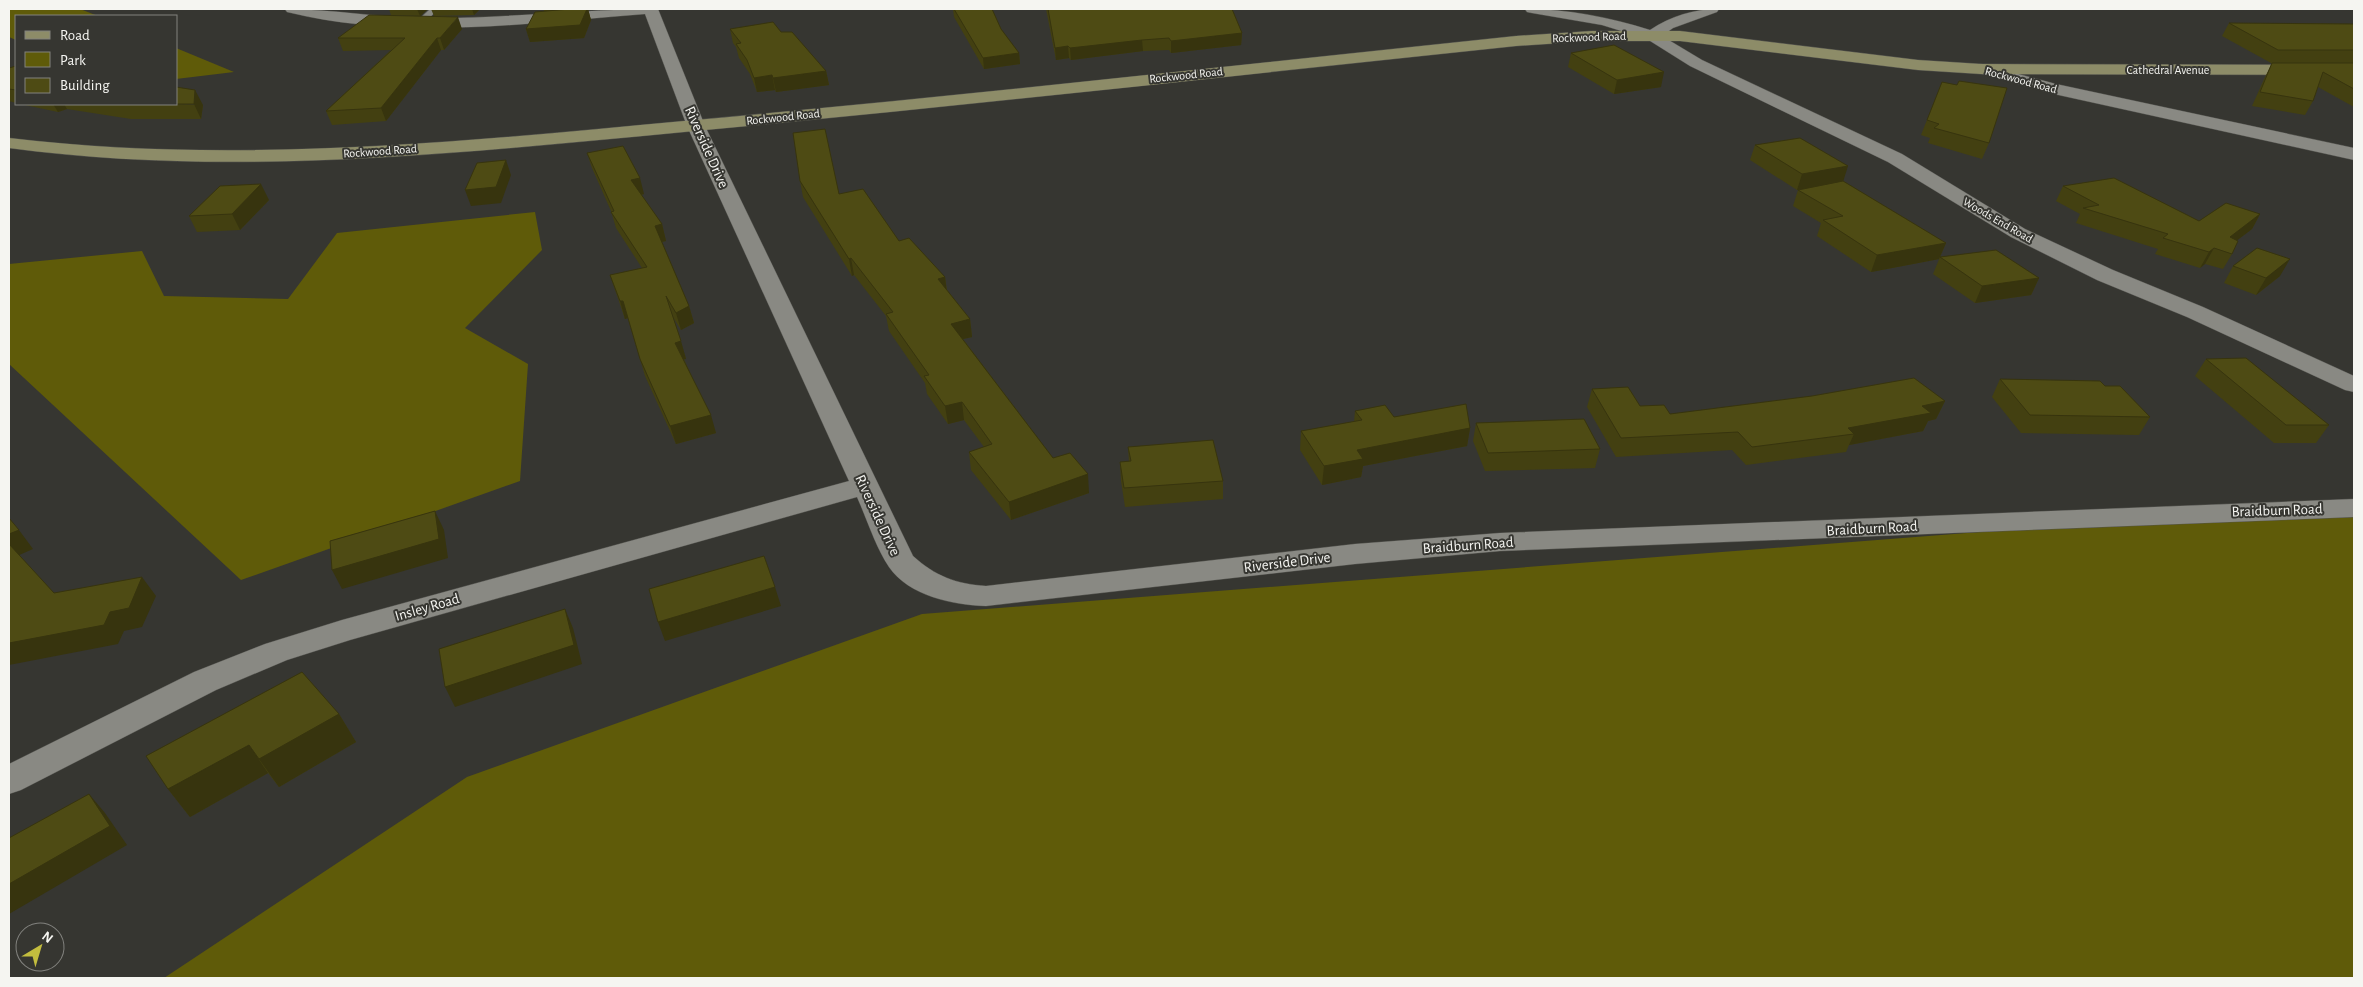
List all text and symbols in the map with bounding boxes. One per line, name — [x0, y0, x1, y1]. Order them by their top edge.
legend — [15, 15, 178, 105]
text: Road — [60, 28, 90, 43]
street label: Rockwood Road — [1552, 30, 1626, 44]
text: Park — [60, 53, 86, 68]
street label: Cathedral Avenue — [2127, 64, 2209, 76]
street label: Rockwood Road — [1149, 65, 1223, 85]
street label: Rockwood Road — [1984, 65, 2058, 95]
text: Building — [60, 78, 110, 93]
street label: Riverside Drive — [682, 104, 731, 190]
street label: Rockwood Road — [746, 107, 820, 127]
street label: Rockwood Road — [343, 142, 417, 160]
street label: Woods End Road — [1961, 195, 2035, 245]
street label: Riverside Drive — [852, 472, 903, 558]
street label: Braidburn Road — [2231, 501, 2323, 520]
street label: Braidburn Road — [1826, 519, 1918, 538]
street label: Braidburn Road — [1422, 535, 1514, 556]
street label: Riverside Drive — [1243, 550, 1331, 575]
street label: Insley Road — [393, 591, 461, 624]
north arrow — [15, 922, 65, 972]
text: N — [39, 929, 56, 946]

